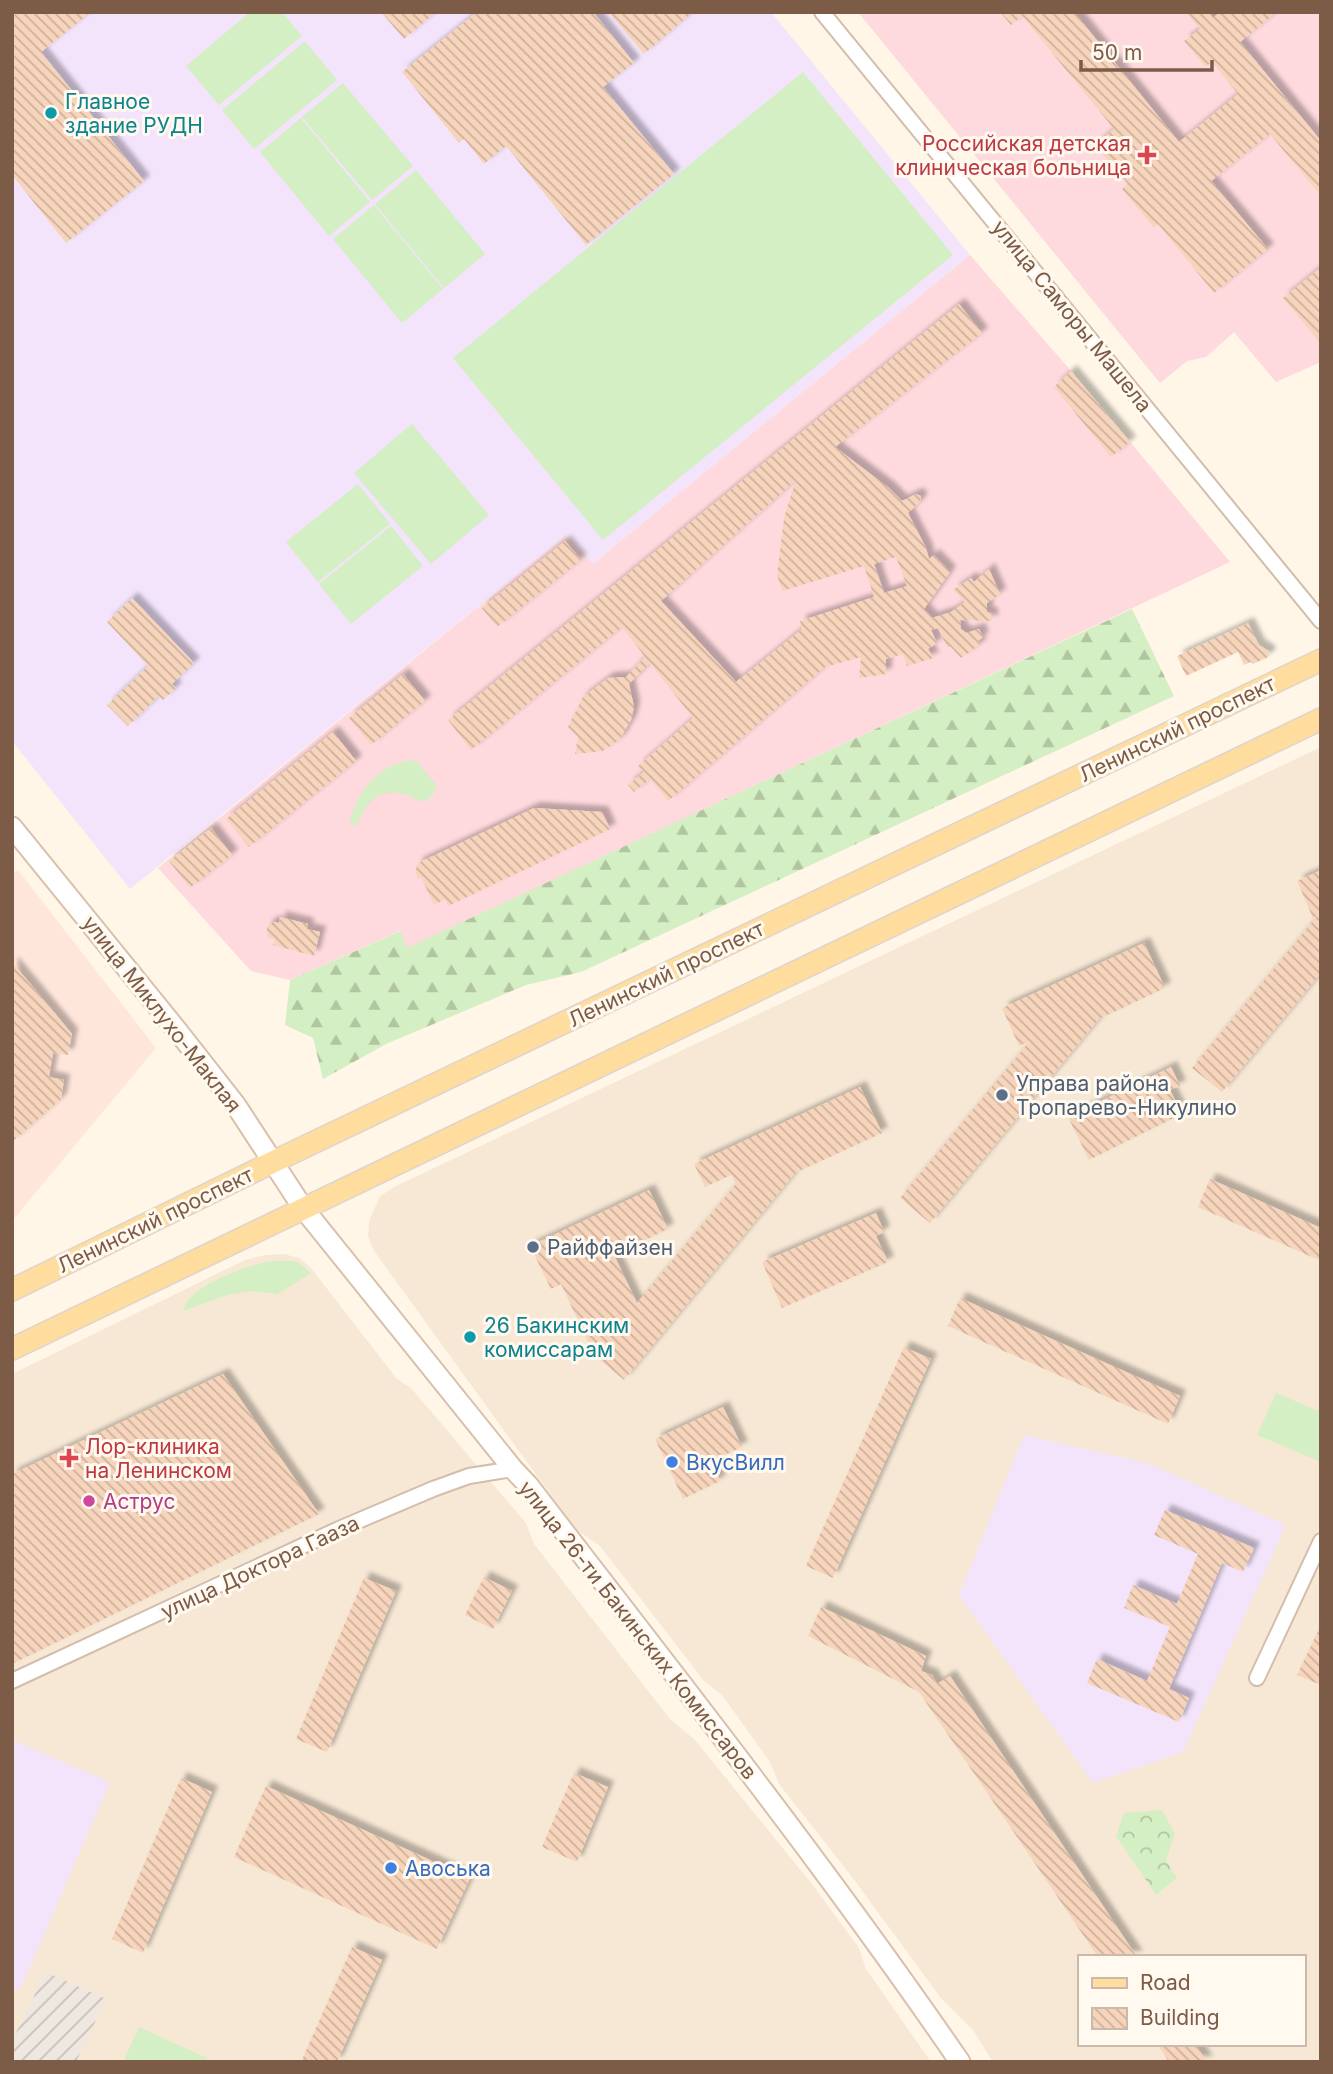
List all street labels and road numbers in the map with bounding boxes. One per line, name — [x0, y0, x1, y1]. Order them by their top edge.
street label: улица Саморы Машела — [987, 215, 1157, 417]
street label: Ленинский проспект — [1075, 671, 1279, 787]
street label: улица Миклухо-Маклая — [77, 911, 247, 1117]
street label: Ленинский проспект — [564, 916, 768, 1032]
street label: Ленинский проспект — [53, 1162, 257, 1278]
street label: улица 26-ти Бакинских Комиссаров — [514, 1476, 762, 1784]
street label: улица Доктора Гааза — [157, 1510, 363, 1624]

